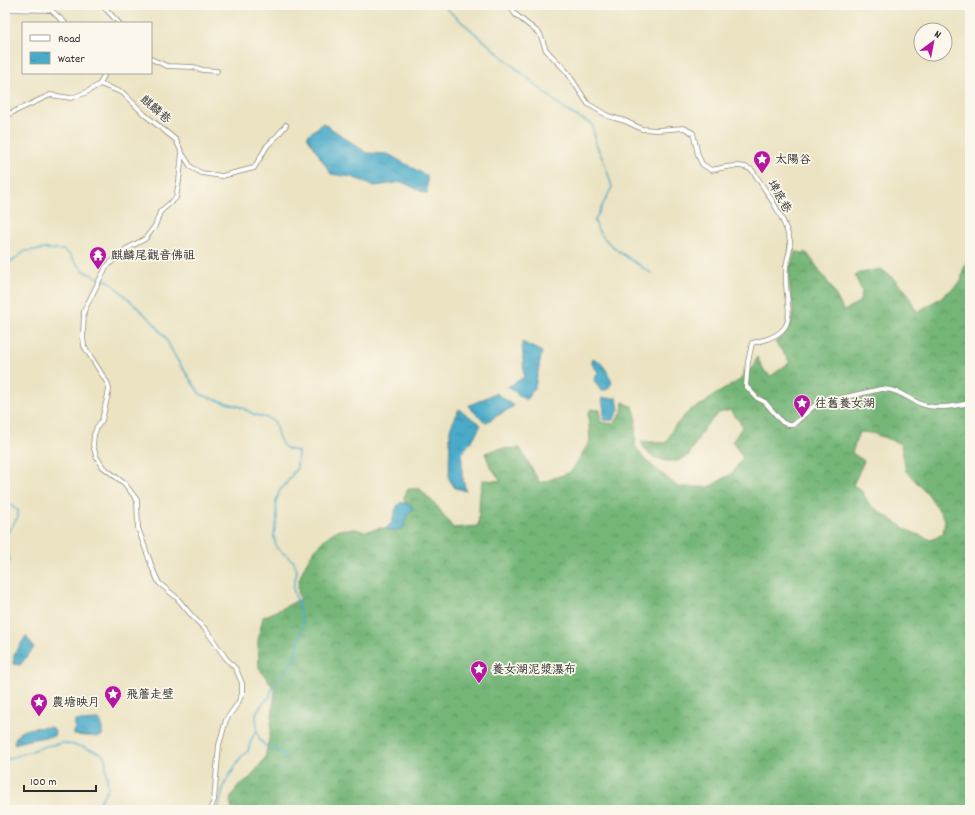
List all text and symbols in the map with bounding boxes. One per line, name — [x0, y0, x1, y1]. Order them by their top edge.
legend — [22, 22, 152, 74]
north arrow — [913, 22, 953, 62]
text: N — [931, 27, 944, 44]
text: Road — [58, 31, 80, 48]
text: Water — [58, 51, 85, 68]
street label: 麒麟巷 — [136, 92, 174, 128]
place icon: 太陽谷 — [752, 149, 772, 174]
place label: 太陽谷 — [775, 152, 811, 169]
street label: 埤底巷 — [762, 177, 795, 217]
temple icon: 麒麟尾觀音佛祖 — [88, 245, 108, 270]
place label: 麒麟尾觀音佛祖 — [111, 248, 195, 265]
place icon: 往舊養女湖 — [792, 393, 812, 418]
place label: 往舊養女湖 — [815, 396, 875, 413]
place icon: 養女湖泥漿瀑布 — [469, 659, 489, 684]
place label: 養女湖泥漿瀑布 — [492, 662, 576, 679]
place icon: 飛簷走壁 — [103, 684, 123, 709]
place label: 飛簷走壁 — [126, 687, 174, 704]
place icon: 農塘映月 — [29, 692, 49, 717]
place label: 農塘映月 — [52, 695, 100, 712]
scale bar — [24, 767, 96, 793]
text: 100 m — [30, 774, 57, 791]

